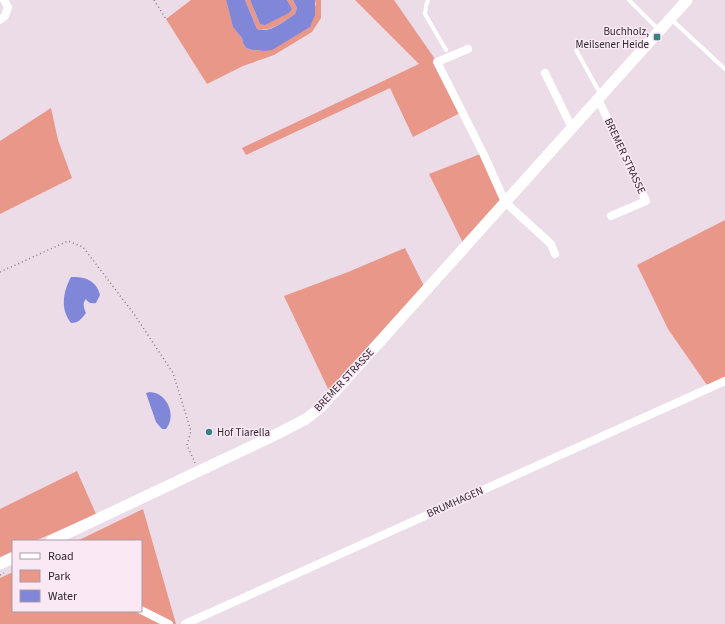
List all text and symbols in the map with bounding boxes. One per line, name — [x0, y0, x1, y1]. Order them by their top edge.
place label: Buchholz, Meilsener Heide — [576, 24, 650, 52]
marker: Buchholz, Meilsener Heide — [652, 32, 662, 42]
street label: BREMER STRASSE — [601, 116, 649, 196]
street label: BREMER STRASSE — [311, 345, 378, 415]
place label: Hof Tiarella — [217, 425, 270, 440]
marker: Hof Tiarella — [204, 427, 214, 437]
street label: BRUMHAGEN — [424, 483, 486, 521]
legend — [12, 540, 142, 612]
text: Road — [48, 548, 74, 565]
text: Park — [48, 568, 70, 585]
text: Water — [48, 588, 78, 605]

